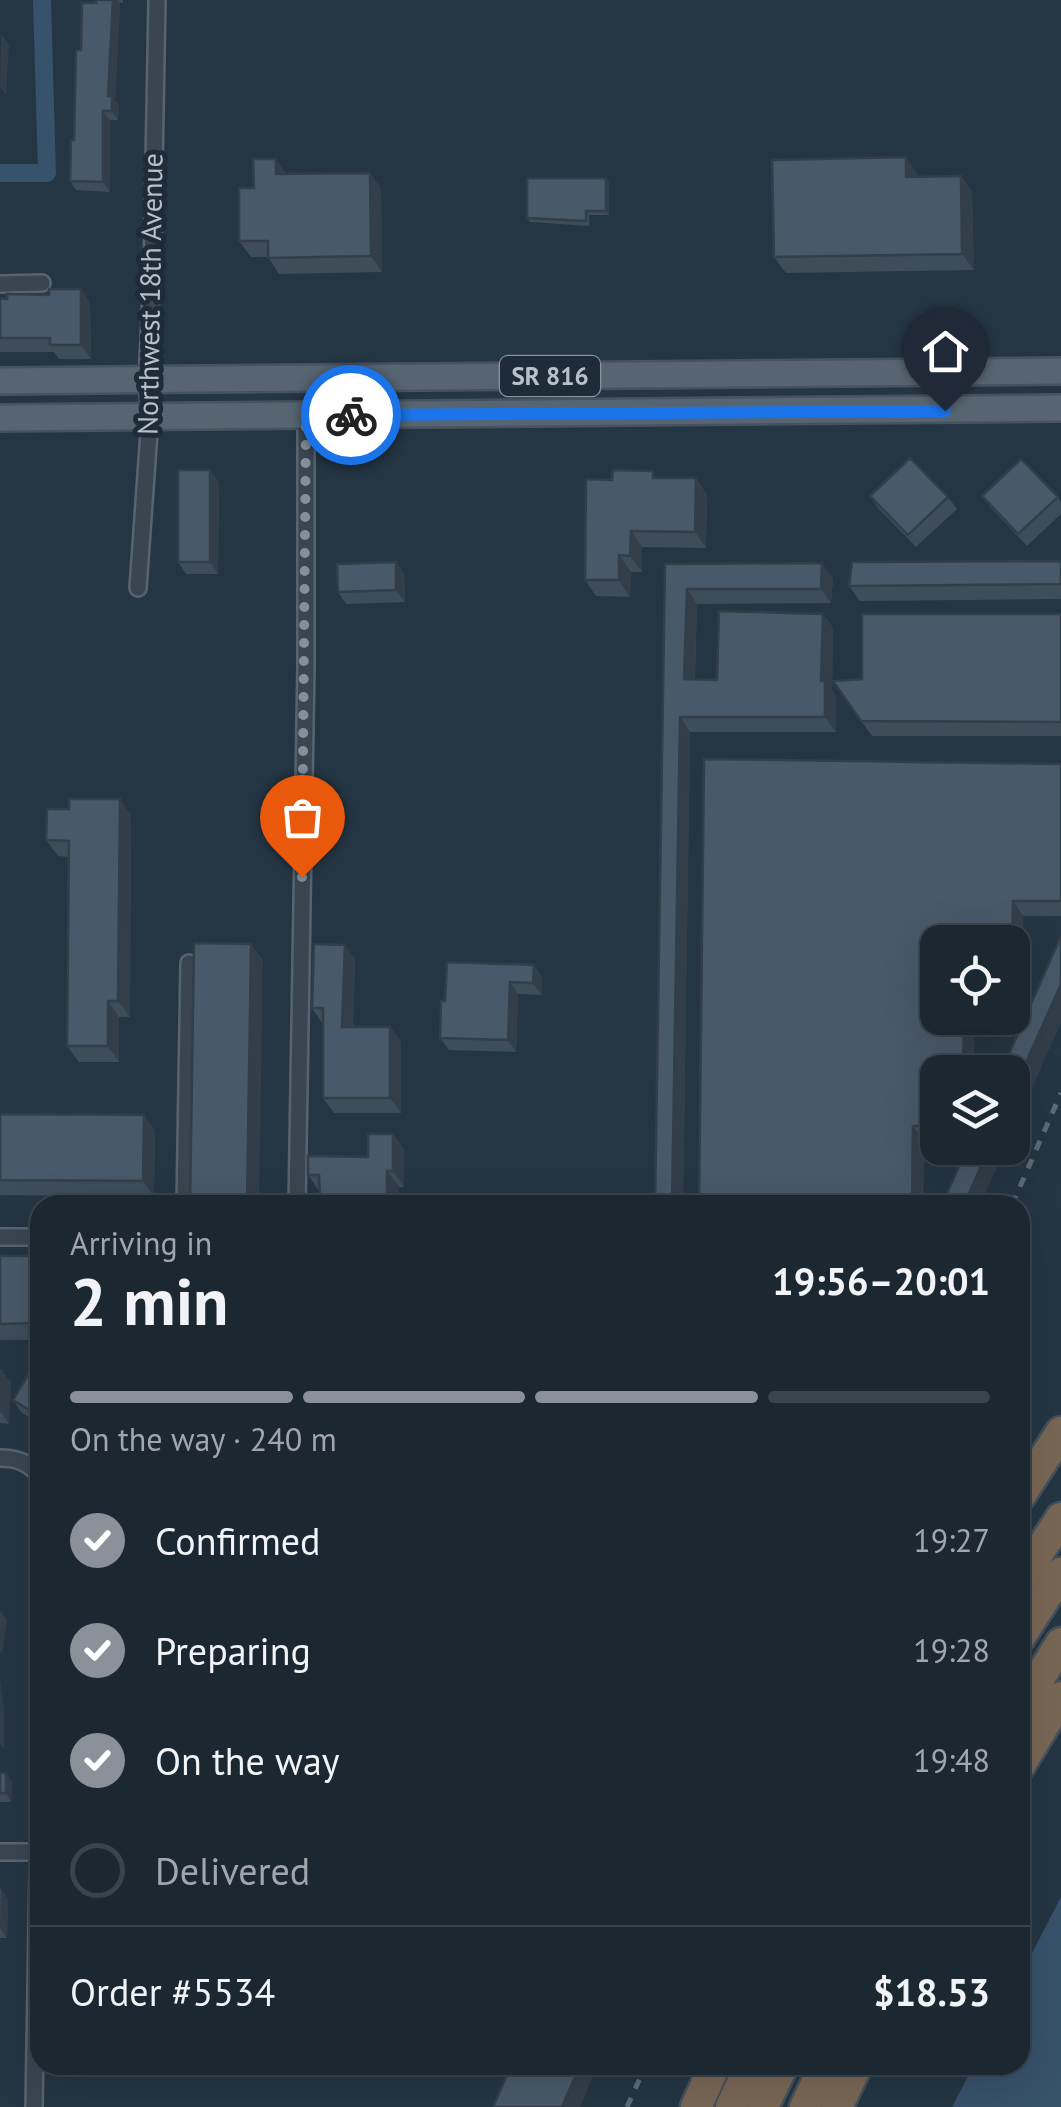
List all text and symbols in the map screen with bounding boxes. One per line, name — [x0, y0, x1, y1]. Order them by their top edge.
street label: Northwest 18th Avenue — [129, 153, 170, 435]
pin — [903, 309, 988, 412]
icon: home — [918, 324, 973, 379]
road number: SR 816 — [500, 356, 600, 396]
courier — [301, 365, 401, 465]
icon: bike — [324, 388, 379, 443]
pin — [260, 775, 345, 878]
icon: bag — [275, 790, 330, 845]
map controls — [920, 925, 1030, 1165]
button: locate — [920, 925, 1030, 1035]
button: layers — [920, 1055, 1030, 1165]
text: Arriving in — [70, 1222, 212, 1264]
text: 19:56–20:01 — [772, 1256, 990, 1305]
text: 2 min — [70, 1259, 229, 1343]
text: On the way · 240 m — [70, 1418, 337, 1460]
icon: check — [70, 1513, 125, 1568]
text: Confirmed — [155, 1516, 321, 1565]
text: 19:27 — [913, 1519, 990, 1561]
icon: check — [70, 1623, 125, 1678]
text: Preparing — [155, 1626, 311, 1675]
text: 19:28 — [913, 1629, 990, 1671]
icon: check — [70, 1733, 125, 1788]
text: On the way — [155, 1736, 340, 1785]
text: 19:48 — [913, 1739, 990, 1781]
text: Delivered — [155, 1846, 310, 1895]
text: Order #5534 — [70, 1967, 275, 2016]
text: $18.53 — [873, 1967, 990, 2016]

